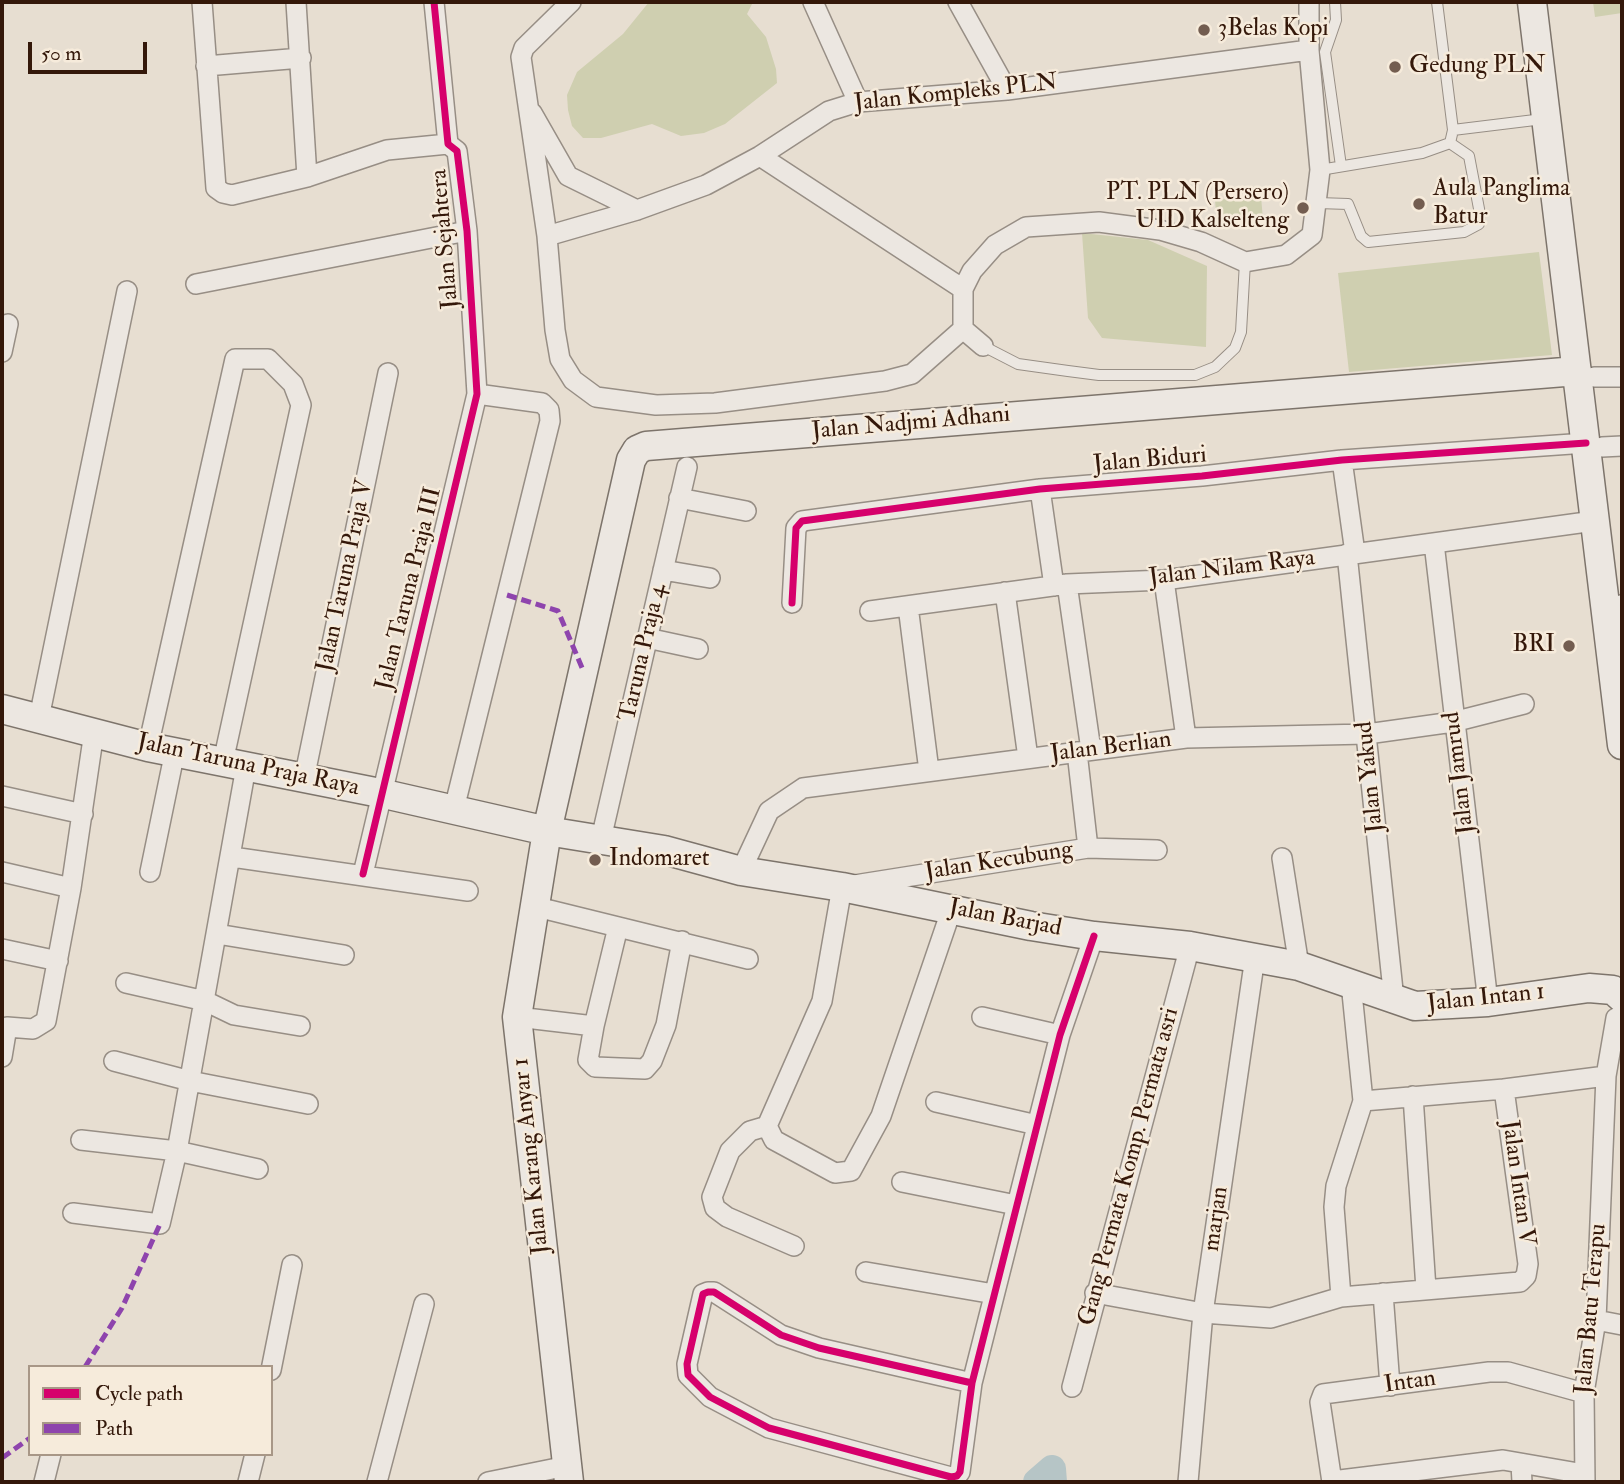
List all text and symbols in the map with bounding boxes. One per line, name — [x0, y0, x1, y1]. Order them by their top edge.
place label: 3Belas Kopi — [1218, 16, 1329, 44]
marker: 3Belas Kopi — [1196, 22, 1212, 38]
scale bar — [32, 28, 150, 72]
text: 50 m — [41, 40, 82, 67]
place label: Gedung PLN — [1409, 53, 1546, 81]
marker: Gedung PLN — [1387, 59, 1403, 75]
street label: Jalan Kompleks PLN — [853, 69, 1059, 119]
street label: Jalan Sejahtera — [426, 168, 466, 310]
place label: Aula Panglima Batur — [1433, 176, 1570, 232]
place label: PT. PLN (Persero) UID Kalselteng — [1106, 180, 1289, 236]
marker: Aula Panglima Batur — [1411, 196, 1427, 212]
marker: PT. PLN (Persero) UID Kalselteng — [1295, 200, 1311, 216]
street label: Jalan Nadjmi Adhani — [811, 401, 1011, 447]
street label: Jalan Biduri — [1092, 442, 1208, 480]
street label: Jalan Taruna Praja V — [312, 477, 380, 675]
street label: Jalan Taruna Praja III — [371, 484, 449, 694]
street label: Jalan Nilam Raya — [1147, 545, 1317, 593]
street label: Taruna Praja 4 — [614, 582, 674, 724]
place label: BRI — [1513, 632, 1555, 660]
marker: BRI — [1561, 638, 1577, 654]
street label: Jalan Jamrud — [1438, 710, 1482, 836]
street label: Jalan Yakud — [1351, 720, 1391, 834]
street label: Jalan Berlian — [1049, 726, 1173, 770]
street label: Jalan Taruna Praja Raya — [134, 728, 362, 804]
street label: Jalan Kecubung — [923, 836, 1075, 888]
place label: Indomaret — [609, 846, 710, 874]
marker: Indomaret — [587, 852, 603, 868]
street label: Jalan Barjad — [946, 894, 1064, 944]
street label: Jalan Intan 1 — [1426, 979, 1546, 1019]
street label: Gang Permata Komp. Permata asri — [1074, 1005, 1186, 1329]
street label: Jalan Karang Anyar 1 — [507, 1056, 557, 1256]
street label: Jalan Intan V — [1494, 1118, 1540, 1248]
street label: marjan — [1198, 1185, 1236, 1253]
street label: Jalan Batu Terapu — [1570, 1222, 1614, 1396]
legend — [28, 1365, 273, 1456]
street label: Intan — [1382, 1365, 1438, 1401]
text: Cycle path — [95, 1380, 183, 1407]
text: Path — [95, 1415, 133, 1442]

